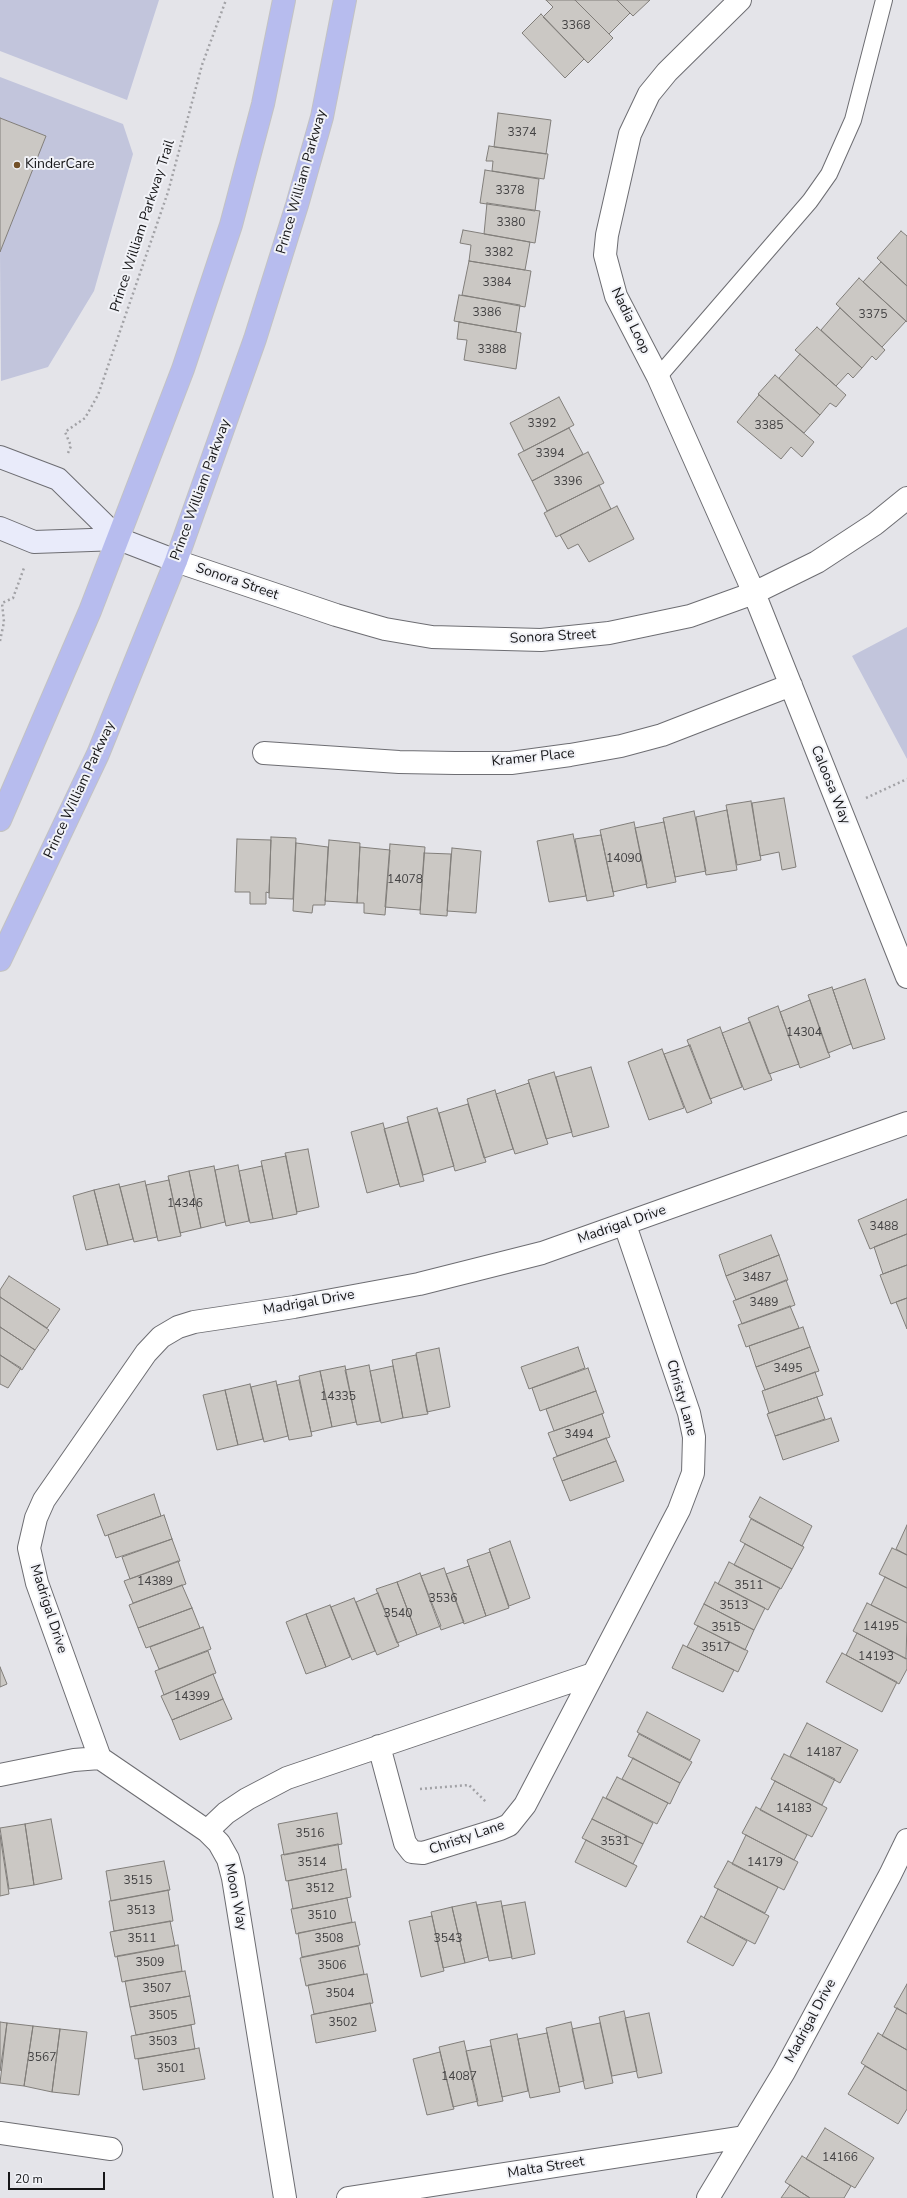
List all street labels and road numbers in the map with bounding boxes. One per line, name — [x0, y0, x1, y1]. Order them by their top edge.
street label: Prince William Parkway — [273, 108, 331, 256]
street label: Prince William Parkway Trail — [107, 138, 179, 314]
street label: Nadia Loop — [607, 285, 653, 357]
street label: Prince William Parkway — [168, 417, 234, 563]
street label: Sonora Street — [193, 560, 281, 604]
street label: Sonora Street — [509, 626, 597, 648]
street label: Prince William Parkway — [41, 719, 119, 861]
street label: Caloosa Way — [807, 743, 853, 827]
street label: Kramer Place — [491, 745, 575, 771]
street label: Madrigal Drive — [576, 1202, 668, 1248]
street label: Madrigal Drive — [262, 1287, 356, 1319]
street label: Christy Lane — [662, 1358, 700, 1438]
street label: Madrigal Drive — [26, 1562, 70, 1656]
street label: Christy Lane — [427, 1817, 507, 1859]
street label: Moon Way — [220, 1862, 250, 1932]
street label: Madrigal Drive — [782, 1976, 840, 2066]
street label: Malta Street — [506, 2154, 586, 2182]

